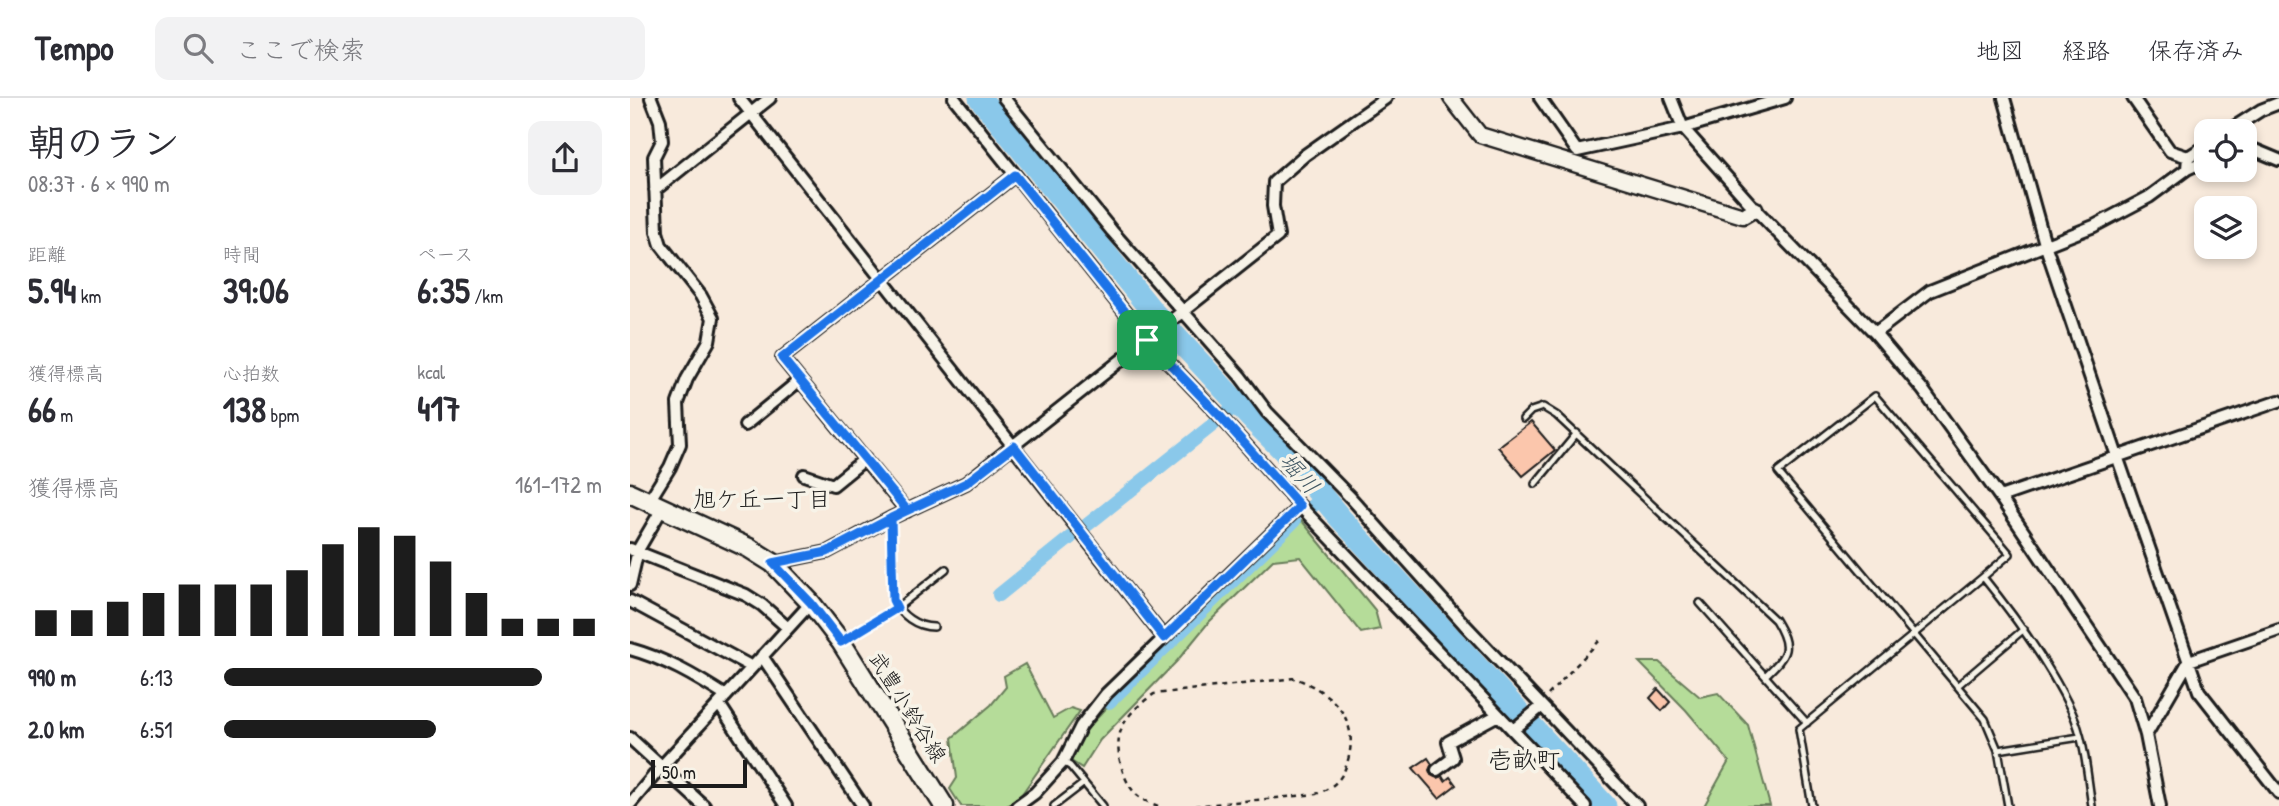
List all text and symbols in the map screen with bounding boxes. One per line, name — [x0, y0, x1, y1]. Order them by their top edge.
search box — [155, 17, 645, 80]
text: Tempo — [35, 26, 113, 70]
icon: search — [179, 29, 217, 67]
text: ここで検索 — [235, 32, 365, 67]
text: 地図 — [1976, 34, 2024, 66]
text: 経路 — [2062, 34, 2110, 66]
text: 保存済み — [2148, 34, 2244, 66]
text: 朝のラン — [28, 116, 180, 168]
map controls — [2194, 119, 2257, 259]
button: locate — [2194, 119, 2257, 182]
button: share — [528, 121, 602, 195]
text: 08:37 · 6 × 990 m — [28, 168, 170, 199]
button: layers — [2194, 196, 2257, 259]
text: 距離 — [28, 241, 66, 267]
text: 時間 — [223, 241, 261, 267]
text: ペース — [417, 241, 473, 267]
text: 5.94 — [28, 267, 76, 314]
text: 39:06 — [223, 267, 289, 314]
text: 6:35 — [417, 267, 470, 314]
text: km — [76, 283, 101, 309]
text: /km — [470, 283, 503, 309]
pin — [1117, 310, 1177, 370]
icon: arrive — [1128, 321, 1166, 359]
text: kcal — [417, 359, 445, 385]
text: 獲得標高 — [28, 360, 104, 386]
text: 心拍数 — [223, 360, 280, 386]
text: 417 — [417, 385, 460, 432]
text: 66 — [28, 386, 56, 433]
text: 138 — [223, 386, 266, 433]
text: m — [56, 402, 73, 428]
text: bpm — [266, 402, 299, 428]
water label: 堀川 — [1273, 446, 1327, 500]
text: 161–172 m — [515, 469, 602, 500]
text: 獲得標高 — [28, 472, 120, 503]
district label: 旭ケ丘一丁目 — [693, 483, 831, 514]
street label: 武豊小鈴谷線 — [862, 646, 954, 768]
text: 990 m — [28, 662, 76, 693]
text: 6:13 — [140, 662, 173, 693]
text: 2.0 km — [28, 714, 84, 745]
text: 6:51 — [140, 714, 173, 745]
district label: 壱畝町 — [1488, 743, 1560, 775]
scale bar — [651, 757, 747, 789]
text: 50 m — [662, 759, 696, 785]

